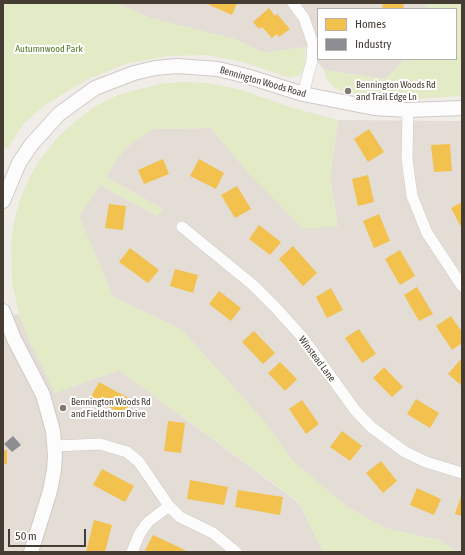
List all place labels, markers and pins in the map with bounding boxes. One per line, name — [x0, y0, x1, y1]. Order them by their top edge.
place label: Bennington Woods Rd and Trail Edge Ln — [356, 79, 436, 102]
marker: Bennington Woods Rd and Trail Edge Ln — [343, 86, 353, 96]
place label: Bennington Woods Rd and Fieldthorn Drive — [71, 396, 151, 420]
marker: Bennington Woods Rd and Fieldthorn Drive — [58, 403, 68, 413]

